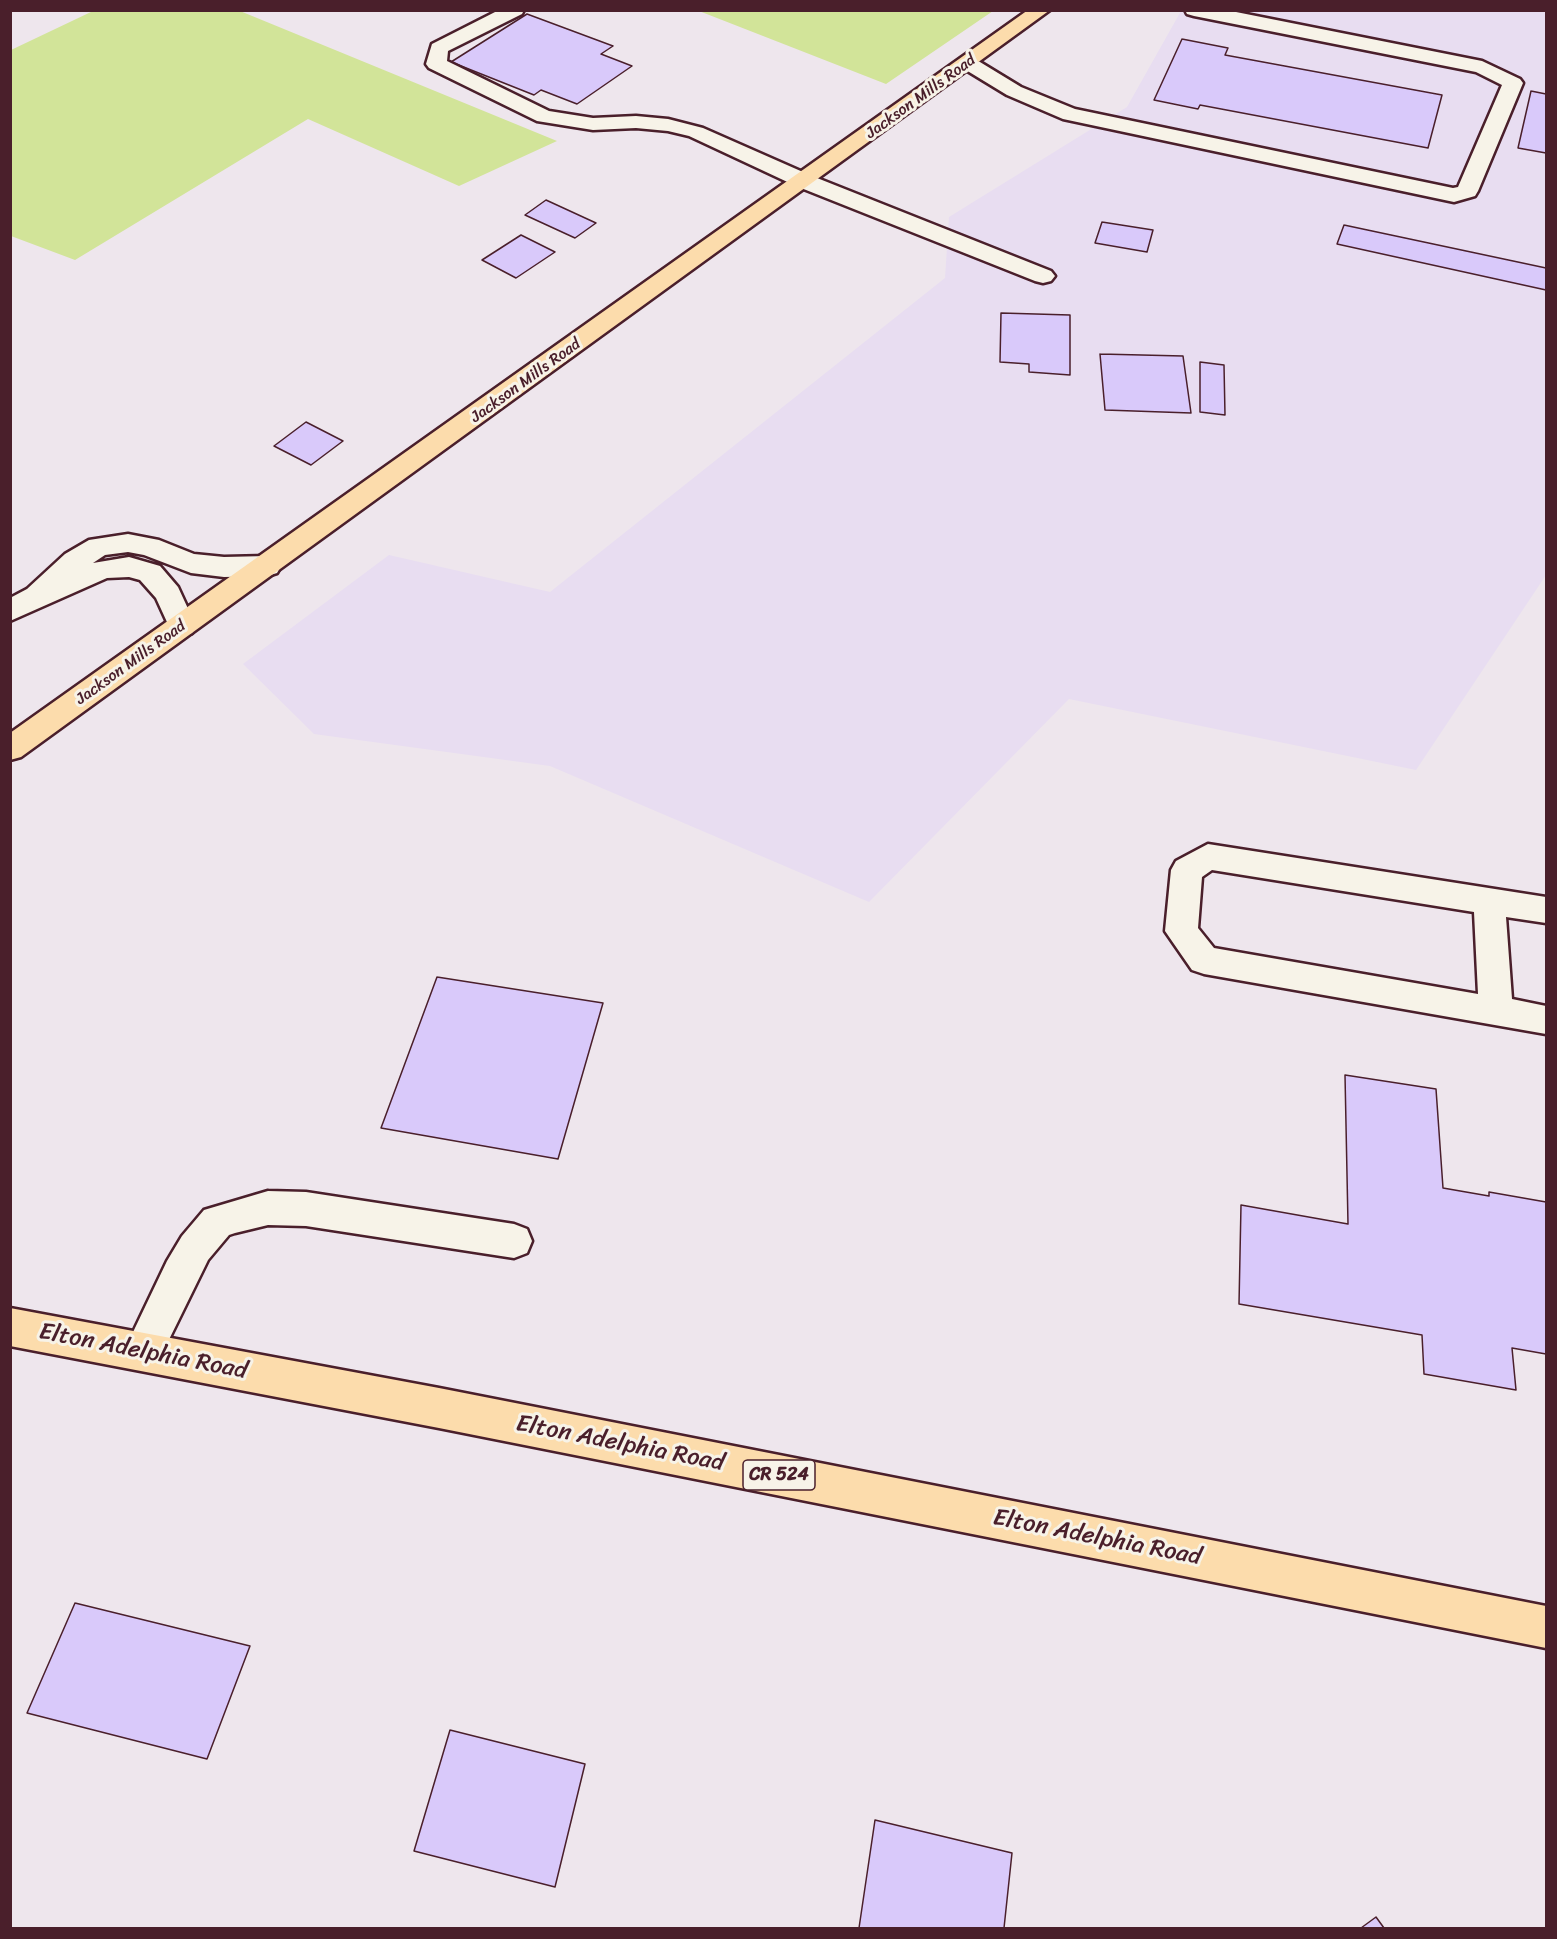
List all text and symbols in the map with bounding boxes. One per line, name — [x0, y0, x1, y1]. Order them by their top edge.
street label: Jackson Mills Road — [862, 51, 980, 143]
street label: Jackson Mills Road — [467, 335, 585, 427]
street label: Jackson Mills Road — [72, 617, 190, 709]
street label: Elton Adelphia Road — [37, 1318, 249, 1386]
street label: Elton Adelphia Road — [514, 1410, 726, 1478]
road number: CR 524 — [743, 1460, 815, 1490]
street label: Elton Adelphia Road — [991, 1504, 1203, 1572]

